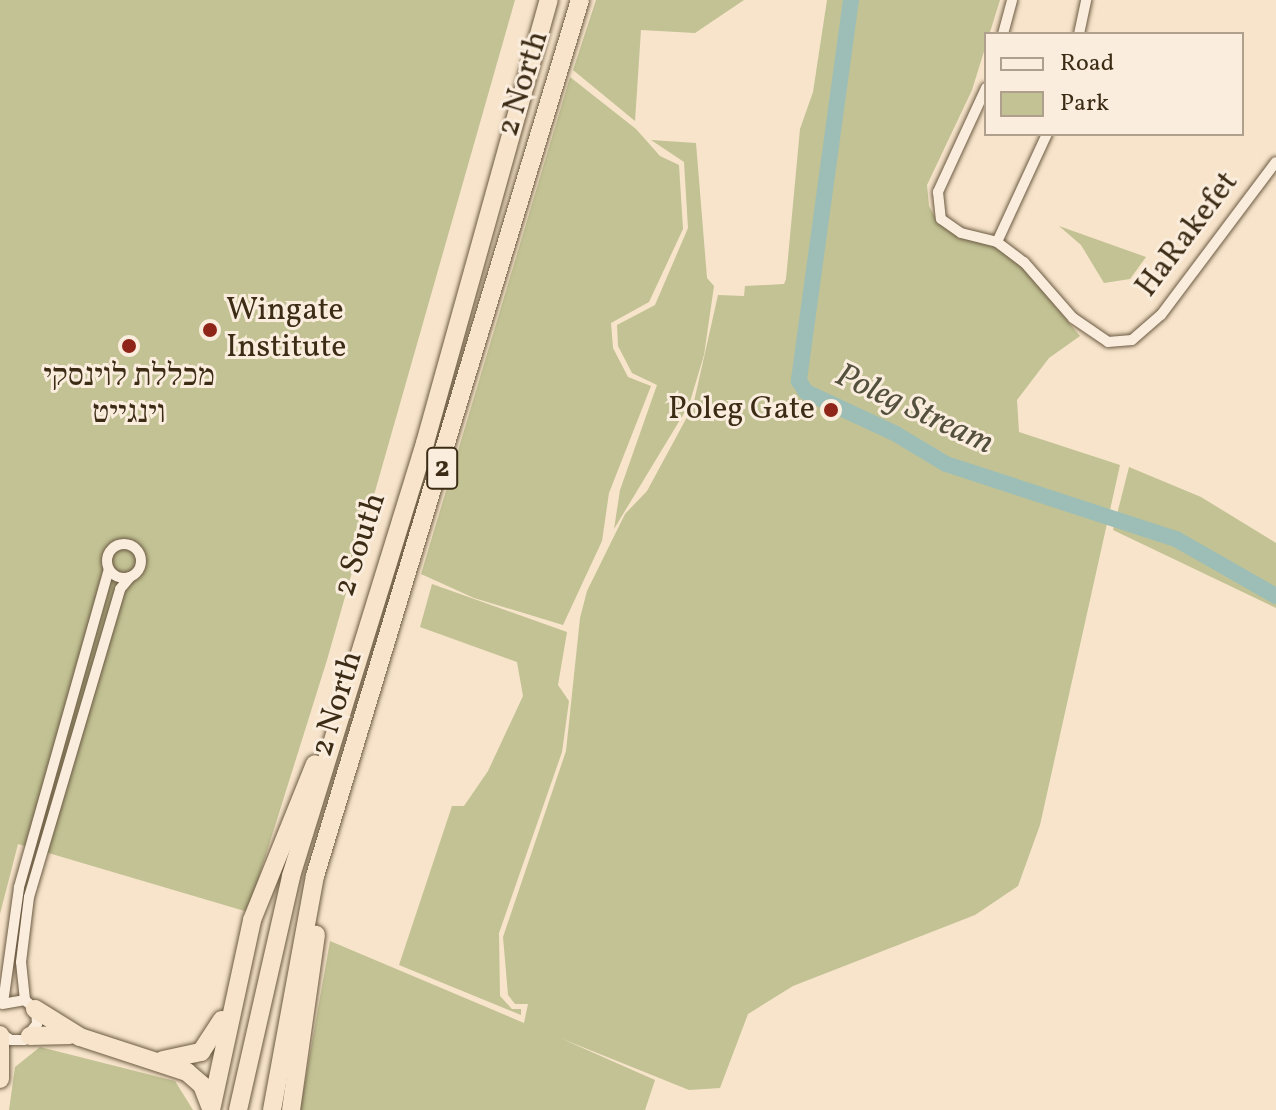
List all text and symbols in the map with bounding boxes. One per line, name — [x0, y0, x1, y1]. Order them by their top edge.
street label: 2 North — [490, 27, 558, 141]
legend — [984, 32, 1244, 136]
text: Road — [1060, 47, 1114, 81]
text: Park — [1060, 87, 1109, 121]
street label: HaRakefet — [1128, 165, 1248, 305]
place label: Wingate Institute — [226, 293, 346, 368]
marker: Wingate Institute — [201, 321, 219, 339]
marker: מכללת לוינסקי וינגייט — [120, 337, 138, 355]
water label: Poleg Stream — [828, 356, 1000, 464]
place label: מכללת לוינסקי וינגייט — [43, 359, 215, 434]
place label: Poleg Gate — [668, 391, 815, 429]
marker: Poleg Gate — [822, 401, 840, 419]
road number: 2 — [426, 442, 458, 494]
street label: 2 South — [326, 488, 396, 602]
street label: 2 North — [304, 647, 372, 761]

